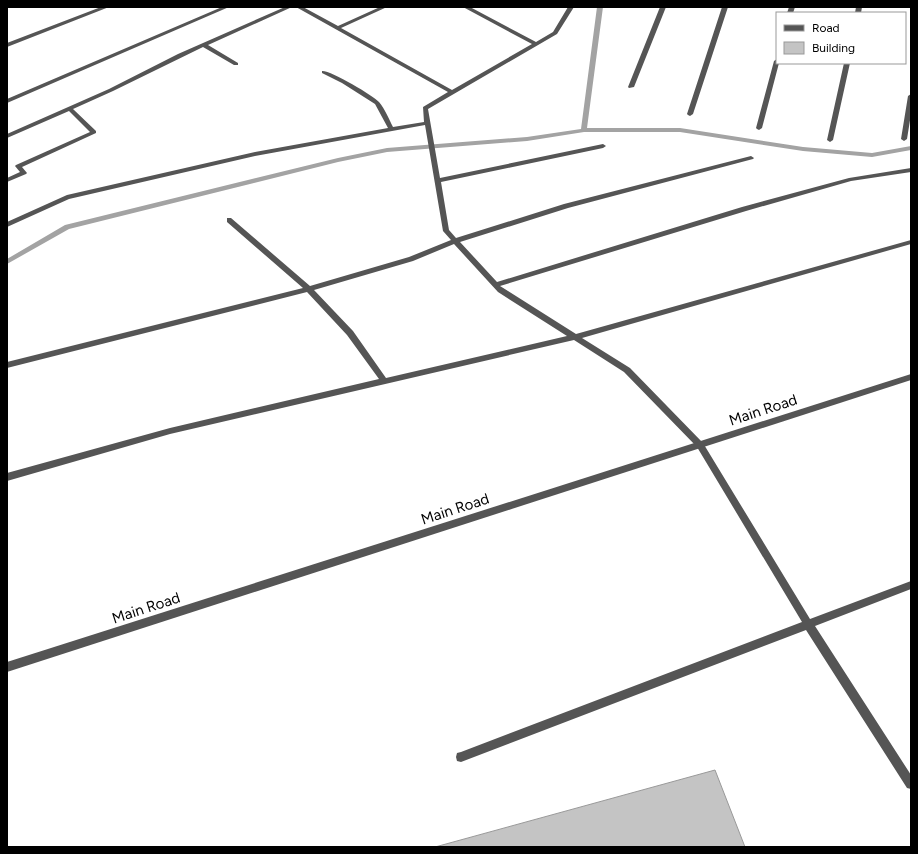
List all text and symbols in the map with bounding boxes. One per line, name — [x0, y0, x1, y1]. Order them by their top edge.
legend — [776, 12, 906, 64]
text: Road — [812, 21, 840, 35]
text: Building — [812, 41, 855, 55]
street label: Main Road — [727, 391, 799, 429]
street label: Main Road — [419, 490, 491, 528]
street label: Main Road — [110, 589, 182, 627]

